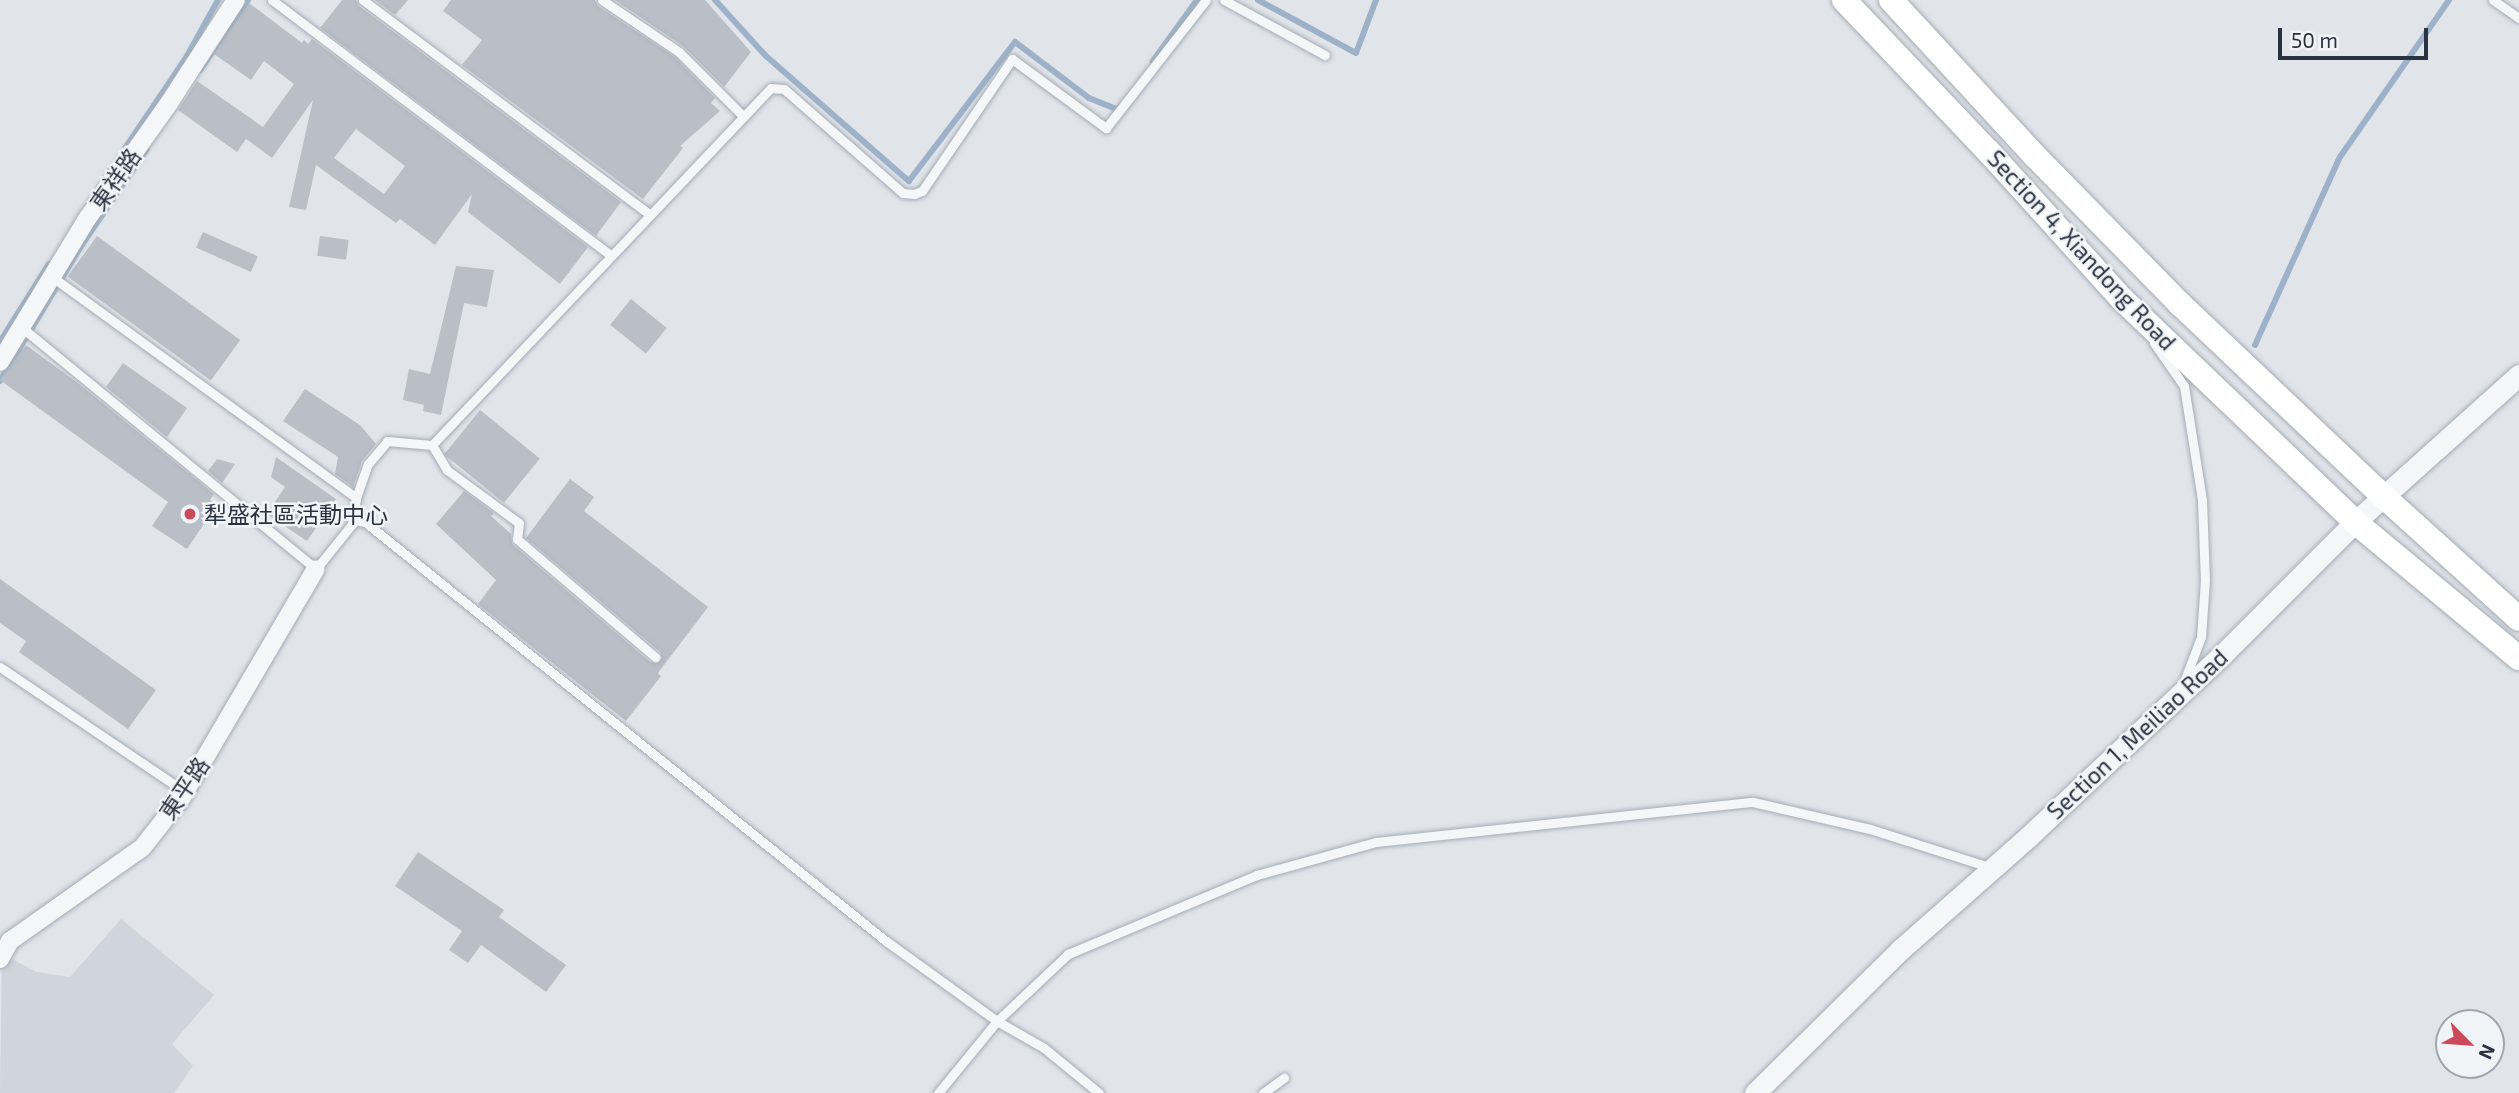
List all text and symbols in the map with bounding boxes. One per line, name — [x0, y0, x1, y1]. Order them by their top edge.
scale bar — [2281, 14, 2432, 58]
text: 50 m — [2291, 27, 2338, 52]
street label: 東祥路 — [84, 143, 146, 215]
street label: Section 4, Xiandong Road — [1982, 144, 2182, 356]
place label: 犁盛社區活動中心 — [204, 500, 388, 528]
marker: 犁盛社區活動中心 — [182, 506, 198, 522]
street label: Section 1, Meiliao Road — [2041, 643, 2233, 825]
street label: 東平路 — [153, 752, 215, 824]
north arrow — [2435, 1009, 2505, 1079]
text: N — [2474, 1041, 2501, 1063]

